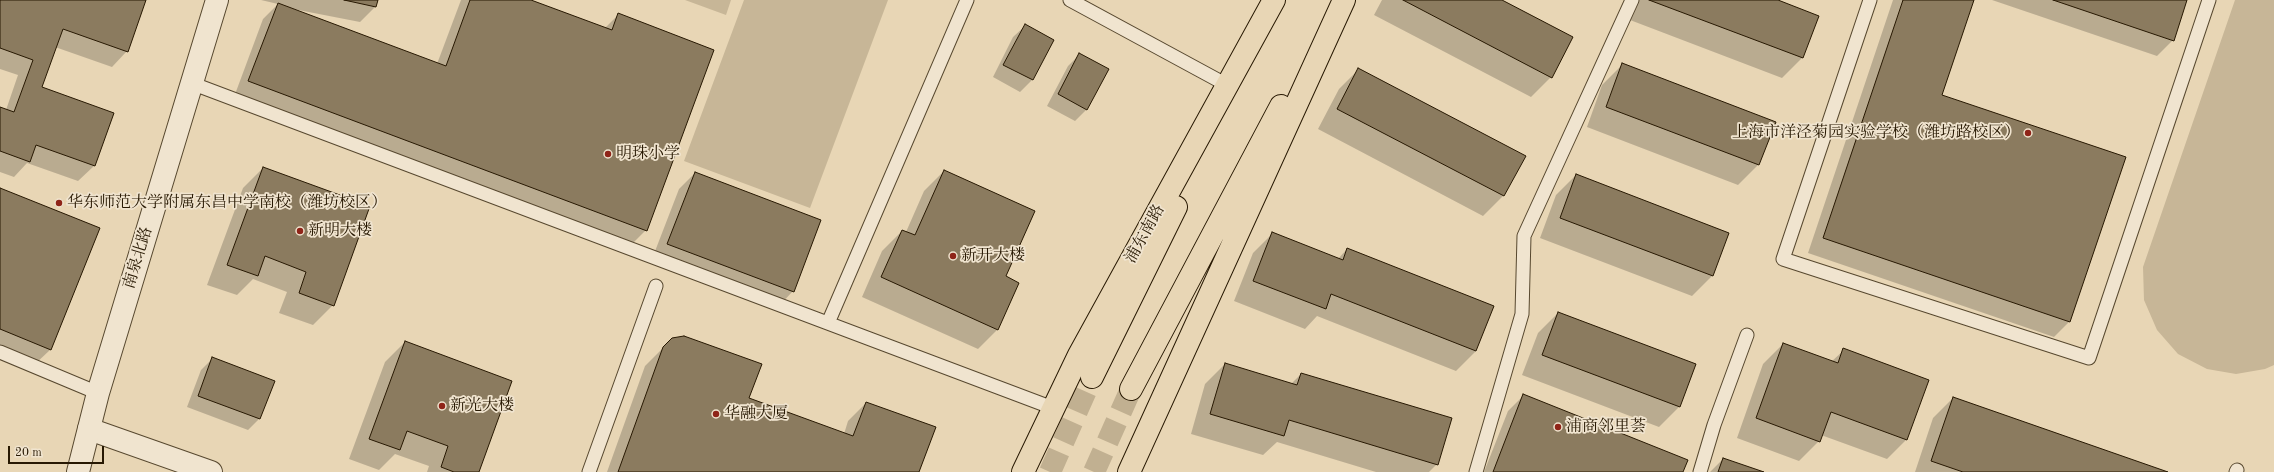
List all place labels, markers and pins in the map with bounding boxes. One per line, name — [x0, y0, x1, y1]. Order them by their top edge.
place label: 上海市洋泾菊园实验学校（潍坊路校区） — [1732, 123, 2020, 143]
marker: 上海市洋泾菊园实验学校（潍坊路校区） — [2023, 128, 2033, 138]
place label: 明珠小学 — [616, 144, 680, 164]
marker: 明珠小学 — [603, 149, 613, 159]
place label: 华东师范大学附属东昌中学南校（潍坊校区） — [67, 193, 387, 213]
marker: 华东师范大学附属东昌中学南校（潍坊校区） — [54, 198, 64, 208]
place label: 新明大楼 — [308, 221, 372, 241]
marker: 新明大楼 — [295, 226, 305, 236]
place label: 新开大楼 — [961, 246, 1025, 266]
marker: 新开大楼 — [948, 251, 958, 261]
place label: 新光大楼 — [450, 396, 514, 416]
marker: 新光大楼 — [437, 401, 447, 411]
place label: 华融大厦 — [724, 404, 788, 424]
marker: 华融大厦 — [711, 409, 721, 419]
place label: 浦商邻里荟 — [1566, 417, 1646, 437]
marker: 浦商邻里荟 — [1553, 422, 1563, 432]

